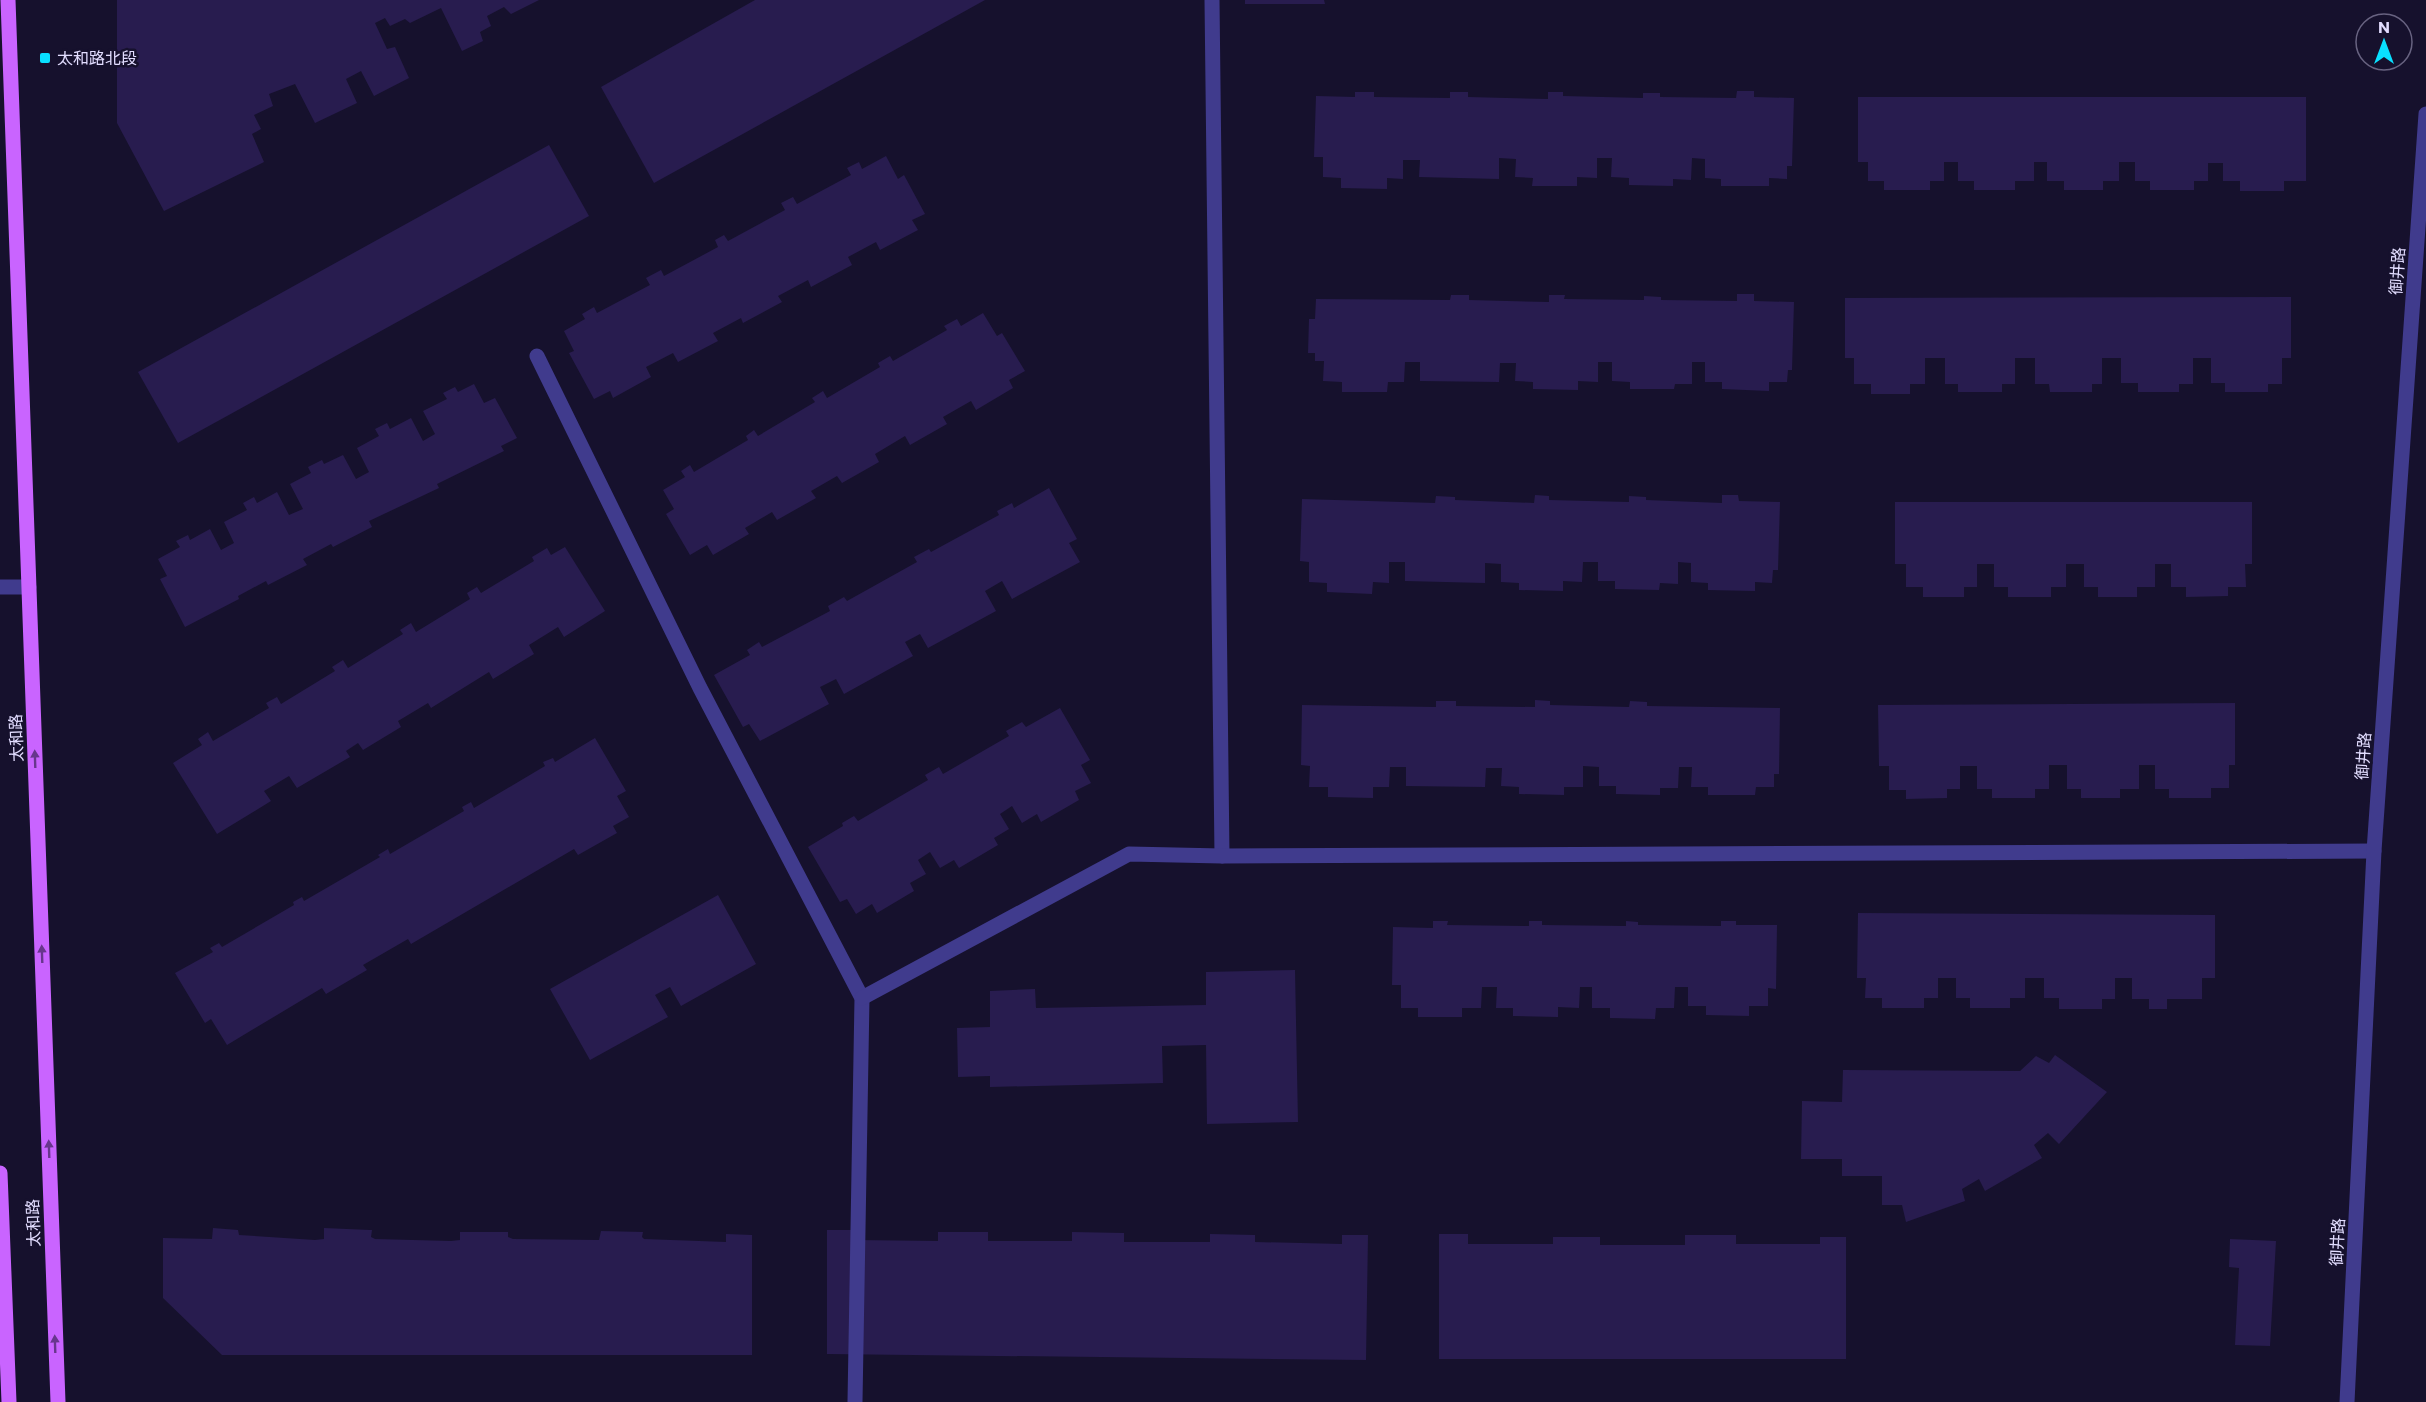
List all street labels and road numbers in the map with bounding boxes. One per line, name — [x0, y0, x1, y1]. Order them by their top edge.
street label: 御井路 — [2385, 246, 2408, 296]
street label: 太和路 — [5, 714, 26, 762]
street label: 御井路 — [2351, 731, 2374, 781]
street label: 太和路 — [22, 1199, 43, 1247]
street label: 御井路 — [2326, 1218, 2347, 1266]

